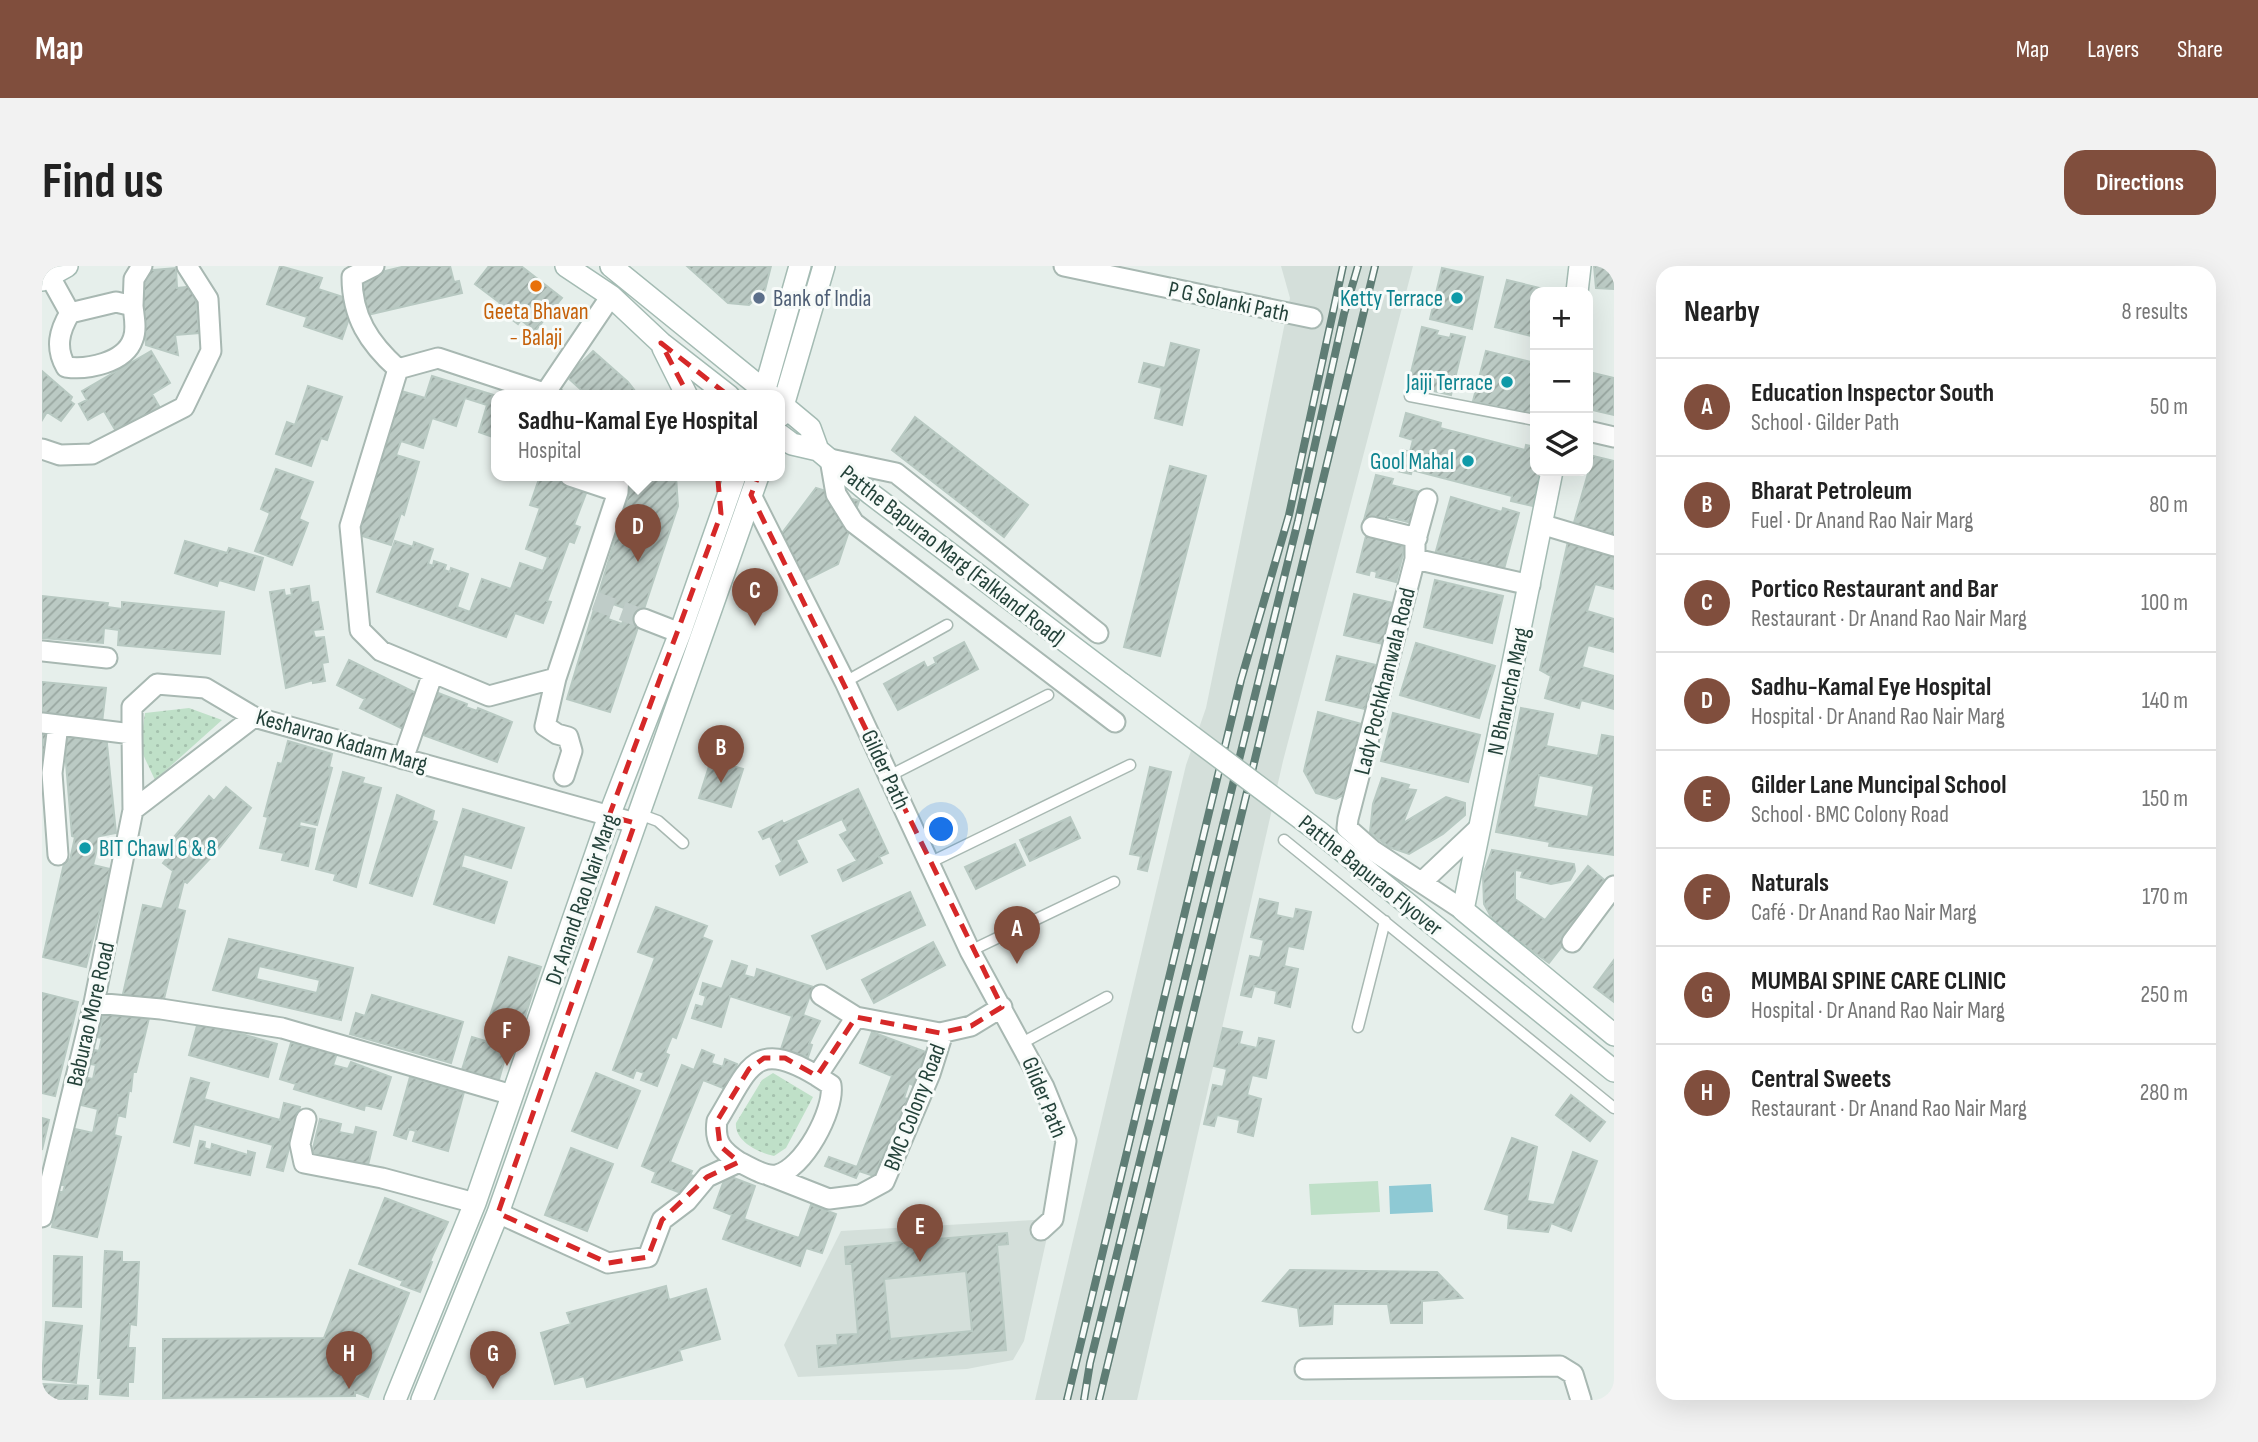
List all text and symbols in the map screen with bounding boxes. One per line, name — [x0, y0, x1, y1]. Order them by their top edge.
text: Map — [35, 29, 84, 69]
text: Map — [2016, 35, 2049, 64]
text: Layers — [2087, 35, 2139, 64]
text: Share — [2177, 35, 2223, 64]
button: Directions — [2064, 150, 2216, 215]
text: Find us — [42, 153, 164, 212]
street label: P G Solanki Path — [1166, 276, 1292, 328]
marker: Geeta Bhavan - Balaji — [528, 278, 544, 294]
place label: Bank of India — [773, 285, 871, 313]
place label: Ketty Terrace — [1340, 285, 1443, 313]
map controls — [1530, 287, 1593, 476]
button: + — [1530, 287, 1593, 350]
marker: Bank of India — [751, 290, 767, 306]
marker: Ketty Terrace — [1449, 290, 1465, 306]
text: Nearby — [1684, 294, 1760, 330]
place label: Geeta Bhavan - Balaji — [483, 298, 589, 352]
text: 8 results — [2122, 298, 2188, 326]
button: − — [1530, 350, 1593, 413]
place label: Jaiji Terrace — [1405, 369, 1493, 397]
marker: Jaiji Terrace — [1499, 374, 1515, 390]
text: Education Inspector South — [1751, 378, 1994, 409]
popup — [491, 390, 785, 481]
text: A — [1702, 393, 1712, 421]
text: 50 m — [2150, 393, 2188, 421]
text: Sadhu-Kamal Eye Hospital — [518, 406, 758, 437]
text: School · Gilder Path — [1751, 409, 1899, 437]
button: layers — [1530, 413, 1593, 476]
text: Hospital — [518, 437, 581, 465]
place label: Gool Mahal — [1370, 448, 1454, 476]
marker: Gool Mahal — [1460, 453, 1476, 469]
street label: Patthe Bapurao Marg (Falkland Road) — [834, 459, 1070, 652]
text: Bharat Petroleum — [1751, 476, 1912, 507]
text: B — [1702, 491, 1712, 519]
text: 80 m — [2149, 491, 2188, 519]
pin: D — [615, 504, 661, 562]
text: Fuel · Dr Anand Rao Nair Marg — [1751, 507, 1974, 535]
pin: C — [732, 568, 778, 626]
text: Portico Restaurant and Bar — [1751, 574, 1998, 605]
street label: Lady Pochkhanwala Road — [1348, 585, 1422, 778]
text: C — [1701, 589, 1713, 617]
text: 100 m — [2141, 589, 2188, 617]
text: Restaurant · Dr Anand Rao Nair Marg — [1751, 605, 2027, 633]
street label: N Bharucha Marg — [1482, 625, 1536, 758]
text: Sadhu-Kamal Eye Hospital — [1751, 672, 1991, 703]
text: D — [1701, 687, 1713, 715]
text: 140 m — [2142, 687, 2188, 715]
street label: Keshavrao Kadam Marg — [253, 703, 431, 779]
text: Hospital · Dr Anand Rao Nair Marg — [1751, 703, 2005, 731]
pin: B — [698, 725, 744, 783]
street label: Gilder Path — [855, 725, 916, 814]
text: Gilder Lane Muncipal School — [1751, 770, 2007, 801]
text: E — [1702, 785, 1712, 813]
text: 150 m — [2142, 785, 2188, 813]
text: School · BMC Colony Road — [1751, 801, 1949, 829]
street label: Patthe Bapurao Flyover — [1293, 809, 1448, 943]
street label: Dr Anand Rao Nair Marg — [540, 810, 624, 988]
your location — [924, 812, 958, 846]
place label: BIT Chawl 6 & 8 — [99, 835, 217, 863]
marker: BIT Chawl 6 & 8 — [77, 840, 93, 856]
text: Naturals — [1751, 868, 1829, 899]
text: F — [1702, 883, 1712, 911]
text: 170 m — [2142, 883, 2188, 911]
text: Café · Dr Anand Rao Nair Marg — [1751, 899, 1977, 927]
pin: A — [994, 906, 1040, 964]
street label: Baburao More Road — [61, 939, 121, 1089]
text: MUMBAI SPINE CARE CLINIC — [1751, 966, 2006, 997]
text: G — [1701, 981, 1713, 1009]
text: 250 m — [2141, 981, 2188, 1009]
text: Hospital · Dr Anand Rao Nair Marg — [1751, 997, 2005, 1025]
pin: F — [484, 1008, 530, 1066]
street label: BMC Colony Road — [878, 1040, 952, 1175]
street label: Glider Path — [1015, 1053, 1073, 1142]
text: Central Sweets — [1751, 1064, 1891, 1095]
text: H — [1701, 1079, 1713, 1107]
text: 280 m — [2140, 1079, 2188, 1107]
text: Restaurant · Dr Anand Rao Nair Marg — [1751, 1095, 2027, 1123]
pin: E — [897, 1204, 943, 1262]
pin: H — [326, 1331, 372, 1389]
pin: G — [470, 1331, 516, 1389]

